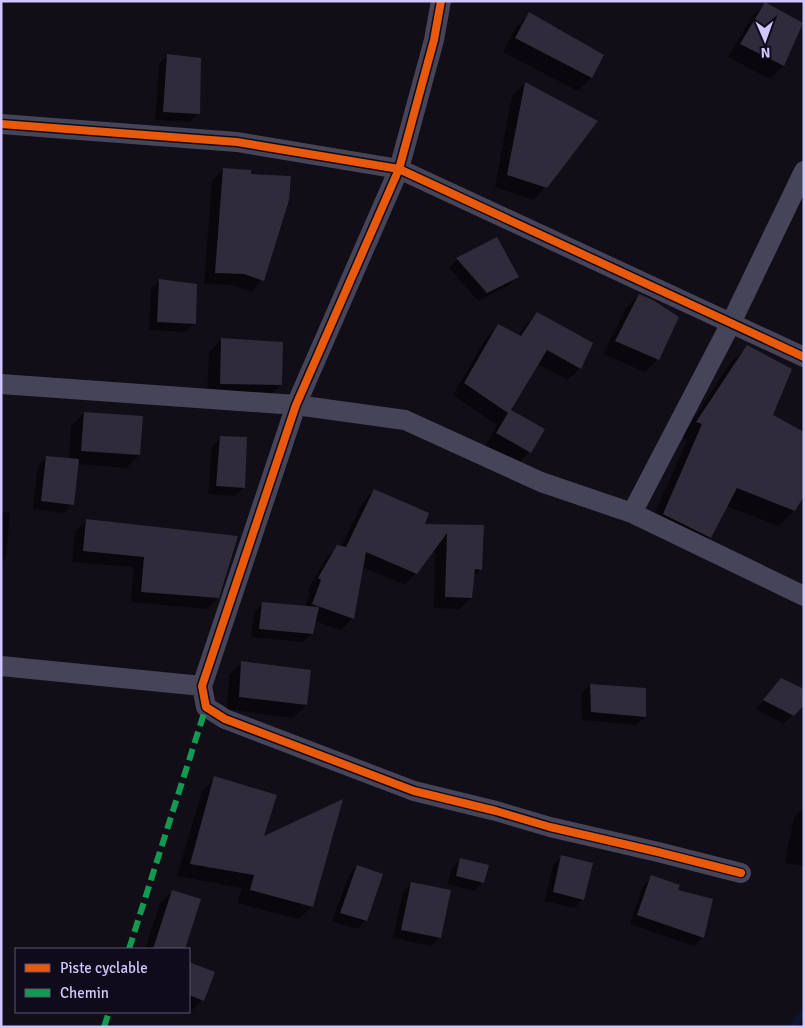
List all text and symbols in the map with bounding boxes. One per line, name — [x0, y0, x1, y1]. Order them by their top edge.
north arrow — [740, 15, 790, 65]
text: N — [760, 44, 771, 61]
legend — [15, 948, 190, 1013]
text: Piste cyclable — [60, 959, 148, 977]
text: Chemin — [60, 984, 109, 1002]

